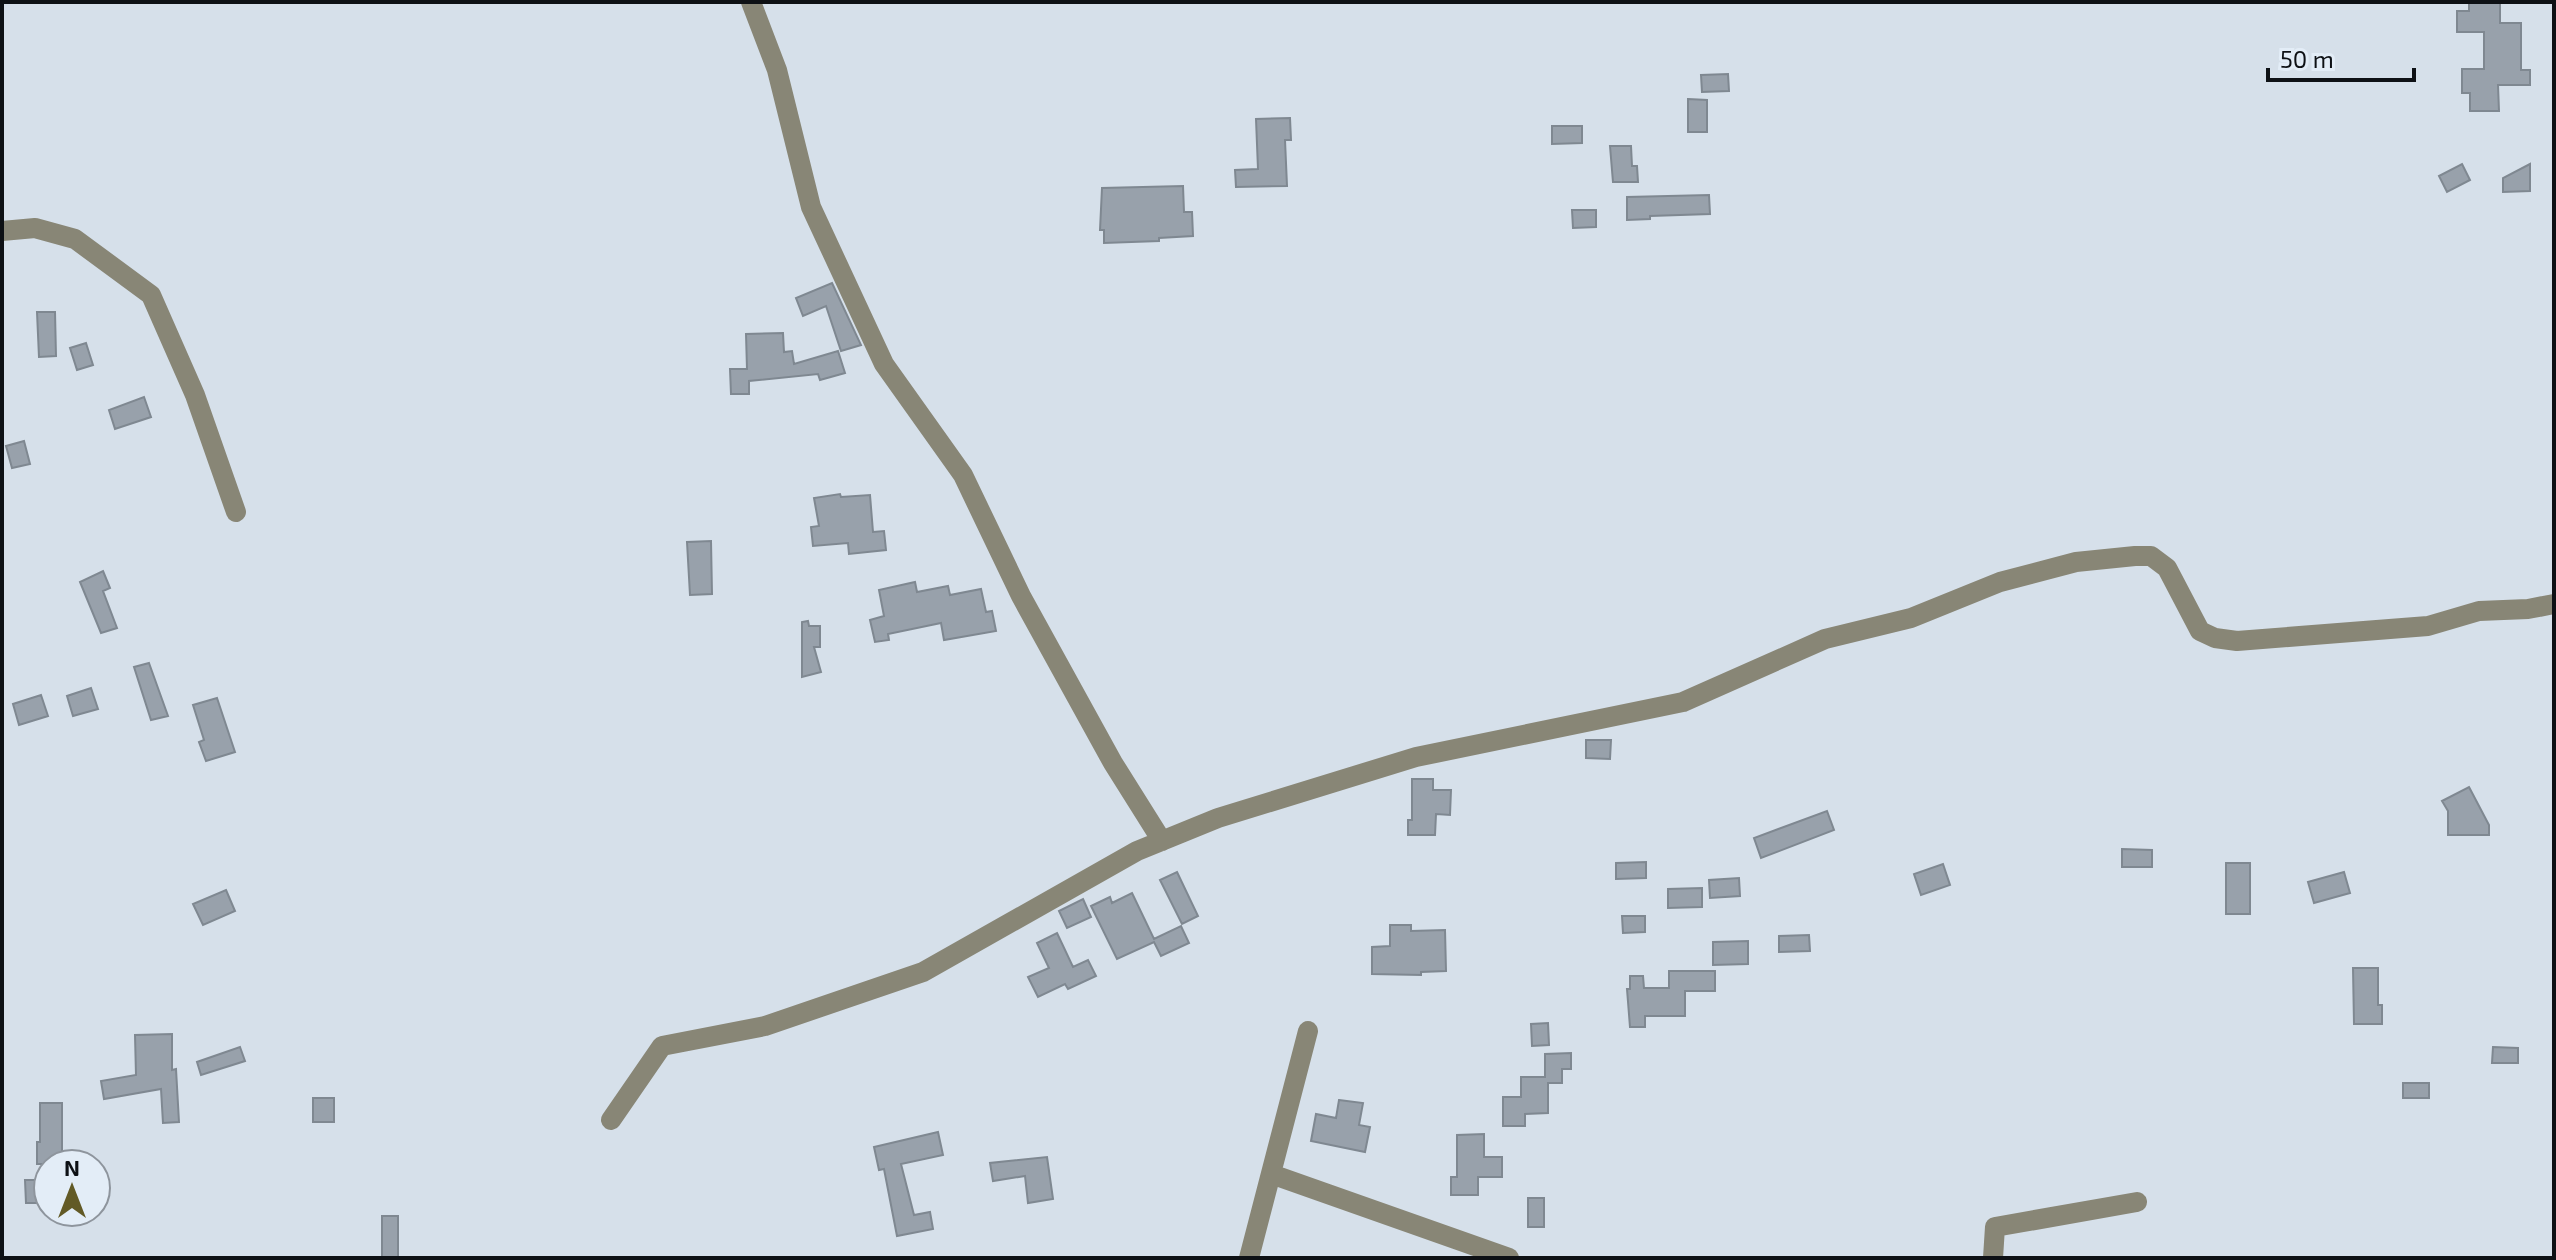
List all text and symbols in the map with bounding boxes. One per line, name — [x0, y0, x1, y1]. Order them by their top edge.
scale bar — [2268, 32, 2414, 82]
text: 50 m — [2280, 44, 2334, 73]
north arrow — [32, 1148, 112, 1228]
text: N — [64, 1154, 80, 1180]

